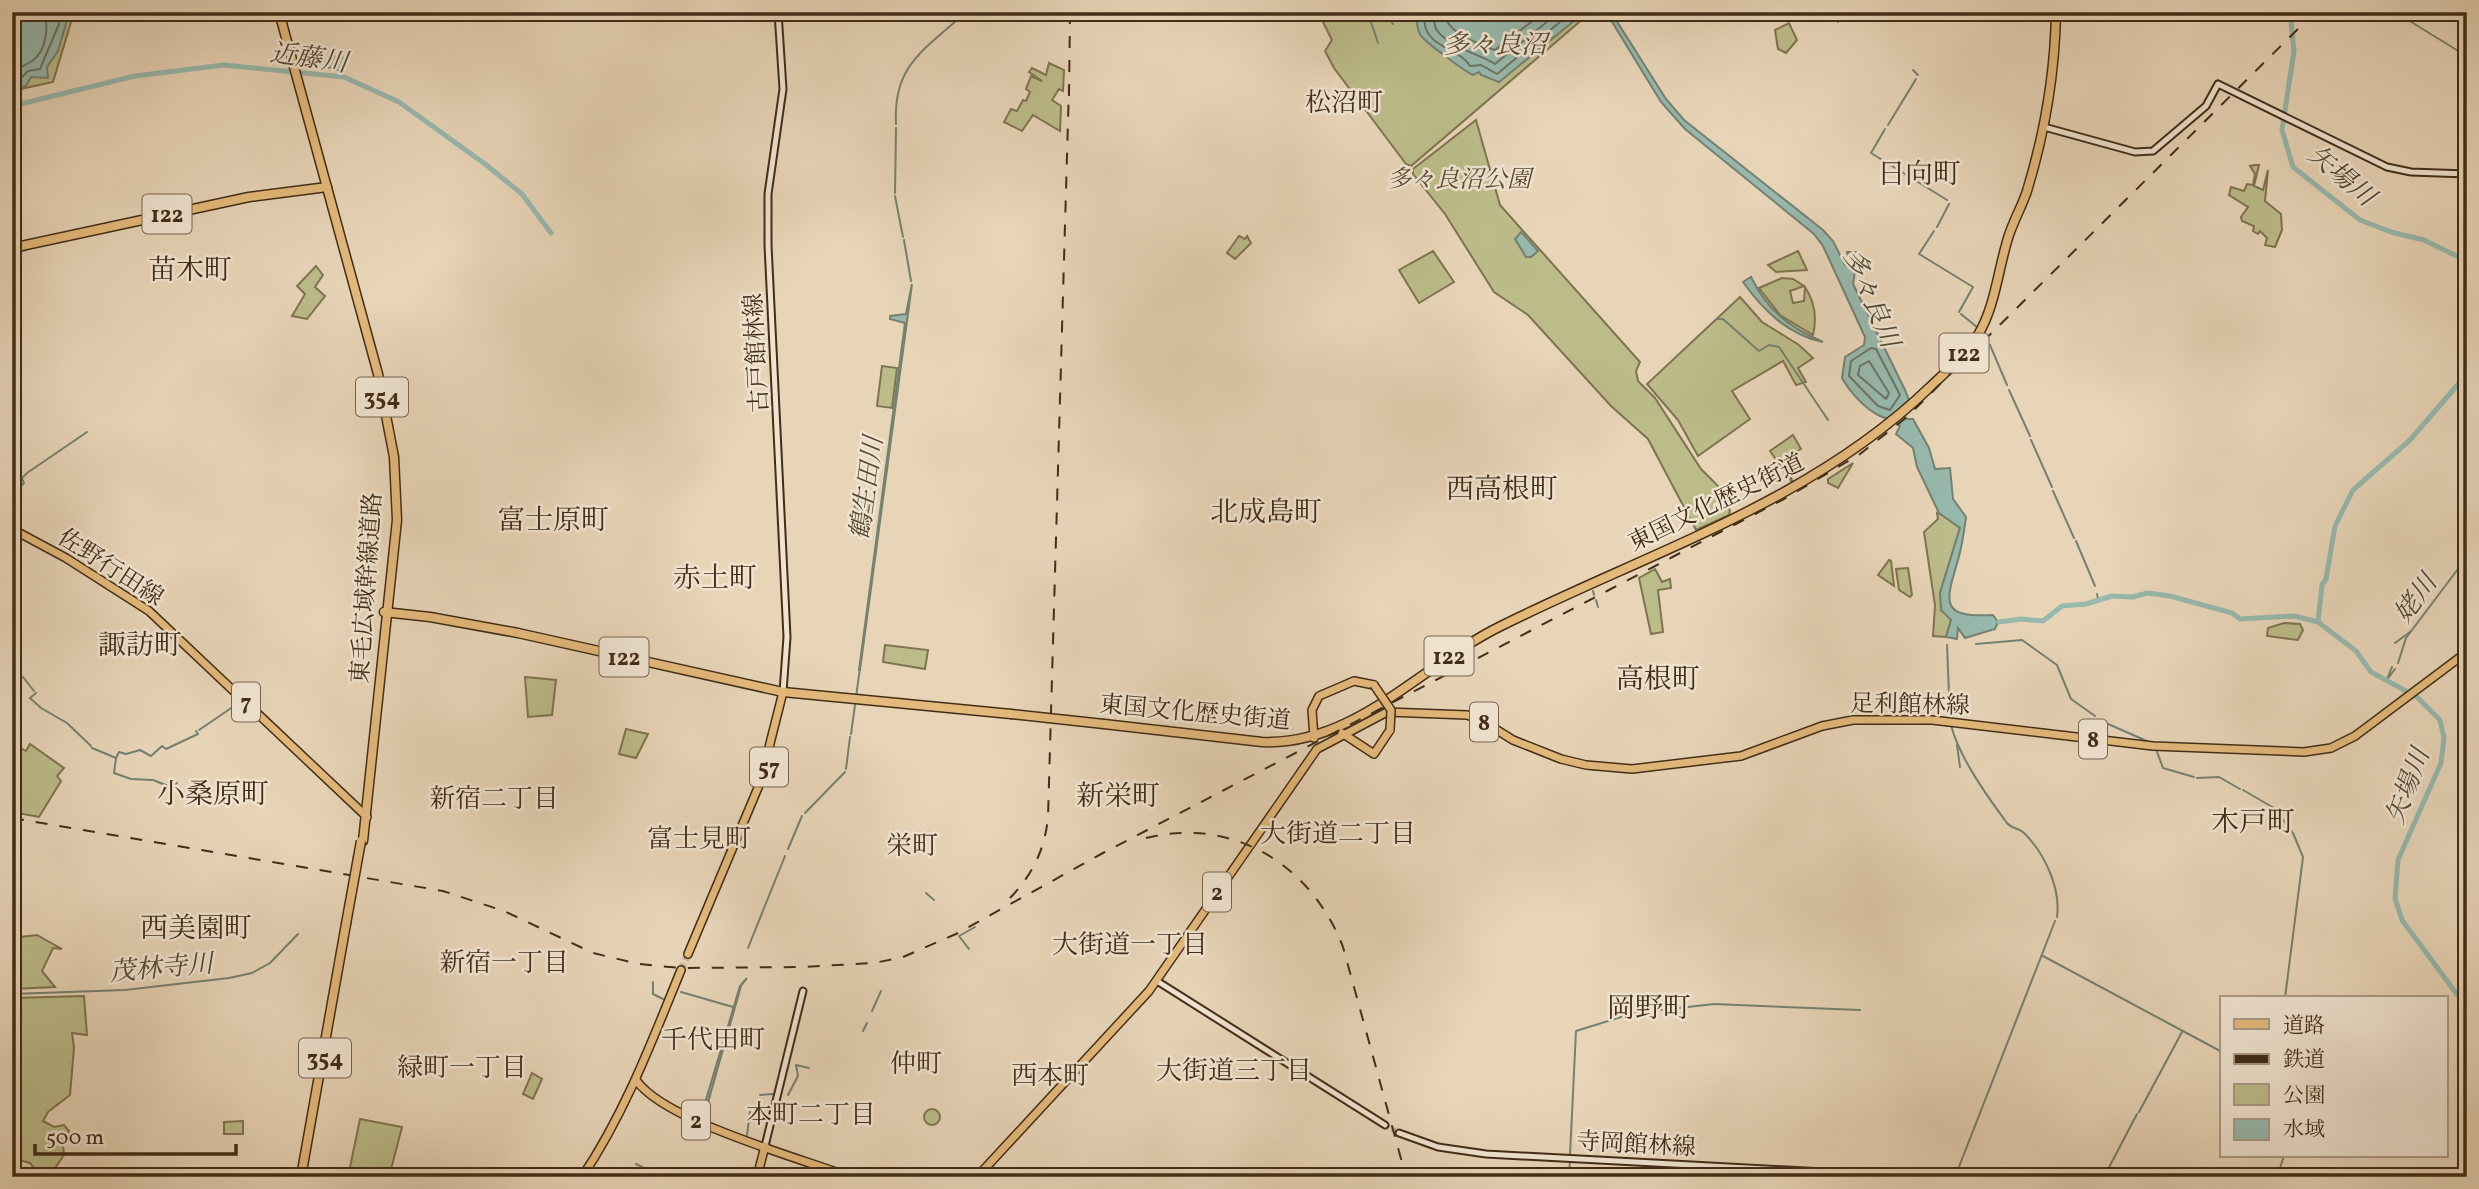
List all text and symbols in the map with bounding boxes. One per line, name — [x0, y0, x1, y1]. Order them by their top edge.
water label: 多々良沼 — [1443, 28, 1551, 64]
water label: 近藤川 — [268, 36, 353, 83]
district label: 松沼町 — [1305, 86, 1383, 122]
water label: 矢場川 — [2299, 138, 2384, 217]
district label: 日向町 — [1877, 156, 1961, 195]
park label: 多々良沼公園 — [1387, 164, 1535, 198]
road number: 122 — [142, 195, 192, 234]
water label: 多々良川 — [1833, 244, 1908, 356]
district label: 苗木町 — [148, 252, 232, 291]
street label: 古戸館林線 — [738, 292, 778, 414]
road number: 122 — [1940, 334, 1988, 372]
road number: 354 — [356, 378, 408, 416]
water label: 鶴生田川 — [843, 431, 893, 542]
street label: 東国文化歴史街道 — [1623, 446, 1811, 561]
district label: 西高根町 — [1446, 471, 1558, 510]
street label: 東毛広域幹線道路 — [344, 491, 392, 685]
district label: 北成島町 — [1210, 494, 1322, 533]
district label: 富士原町 — [497, 502, 609, 541]
street label: 佐野行田線 — [50, 522, 169, 616]
district label: 赤土町 — [673, 560, 757, 599]
water label: 姥川 — [2387, 565, 2448, 631]
district label: 諏訪町 — [98, 627, 182, 666]
road number: 122 — [1424, 636, 1474, 676]
road number: 122 — [600, 638, 648, 677]
district label: 高根町 — [1616, 661, 1700, 700]
road number: 7 — [232, 682, 260, 722]
street label: 足利館林線 — [1850, 688, 1970, 724]
street label: 東国文化歴史街道 — [1098, 689, 1292, 739]
road number: 8 — [1470, 702, 1498, 742]
road number: 8 — [2079, 720, 2107, 758]
water label: 矢場川 — [2378, 741, 2441, 830]
road number: 57 — [750, 748, 788, 786]
district label: 小桑原町 — [157, 776, 269, 815]
district label: 新栄町 — [1076, 778, 1160, 817]
district label: 新宿二丁目 — [429, 782, 559, 818]
district label: 木戸町 — [2211, 804, 2295, 843]
district label: 大街道二丁目 — [1260, 817, 1416, 853]
district label: 富士見町 — [647, 822, 751, 858]
district label: 栄町 — [886, 829, 938, 865]
road number: 2 — [1203, 872, 1231, 912]
district label: 西美園町 — [140, 910, 252, 949]
district label: 大街道一丁目 — [1052, 928, 1208, 964]
water label: 茂林寺川 — [108, 946, 218, 991]
district label: 新宿一丁目 — [439, 946, 569, 982]
district label: 岡野町 — [1607, 990, 1691, 1029]
legend — [2220, 996, 2448, 1158]
text: 道路 — [2283, 1012, 2325, 1041]
district label: 千代田町 — [661, 1023, 765, 1059]
road number: 354 — [299, 1038, 351, 1078]
text: 鉄道 — [2283, 1046, 2325, 1075]
district label: 仲町 — [890, 1047, 942, 1083]
district label: 緑町一丁目 — [397, 1051, 527, 1087]
district label: 大街道三丁目 — [1156, 1054, 1312, 1090]
district label: 西本町 — [1011, 1059, 1089, 1095]
text: 公園 — [2283, 1082, 2325, 1111]
district label: 本町二丁目 — [746, 1098, 876, 1134]
road number: 2 — [682, 1100, 710, 1140]
scale bar — [35, 1112, 236, 1156]
text: 水域 — [2283, 1116, 2325, 1145]
text: 500 m — [46, 1124, 104, 1153]
street label: 寺岡館林線 — [1575, 1126, 1697, 1166]

